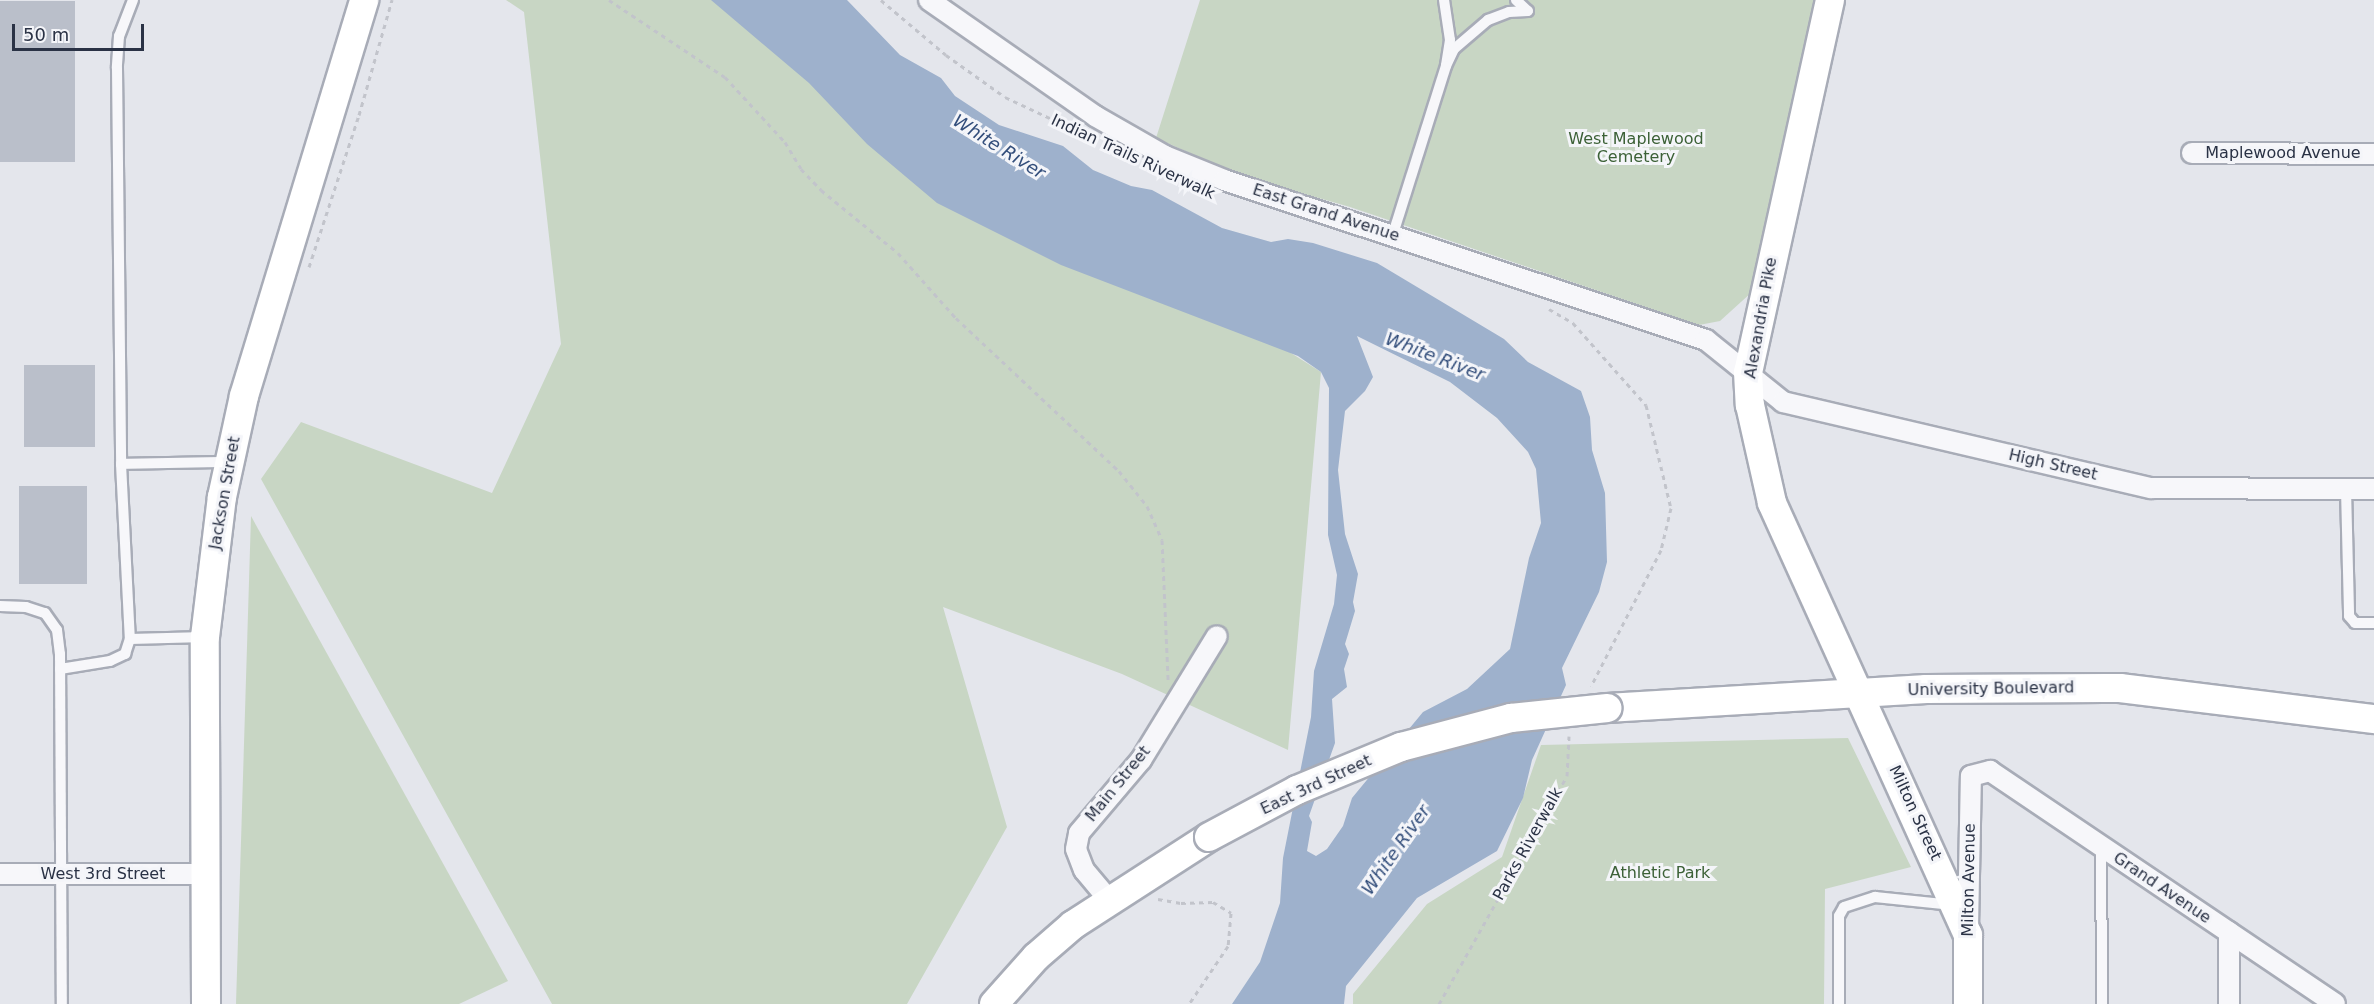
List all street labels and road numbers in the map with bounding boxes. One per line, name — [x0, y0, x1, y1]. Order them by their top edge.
street label: Indian Trails Riverwalk — [1048, 111, 1218, 203]
street label: Maplewood Avenue — [2205, 143, 2361, 163]
street label: East Grand Avenue — [1250, 180, 1402, 246]
street label: Alexandria Pike — [1741, 256, 1781, 380]
street label: Jackson Street — [206, 435, 244, 551]
street label: High Street — [2007, 445, 2099, 485]
street label: University Boulevard — [1907, 678, 2075, 700]
street label: Main Street — [1082, 742, 1154, 826]
street label: East 3rd Street — [1258, 751, 1374, 819]
street label: Milton Street — [1885, 762, 1945, 864]
street label: Parks Riverwalk — [1489, 784, 1567, 904]
street label: Milton Avenue — [1958, 823, 1980, 937]
street label: Grand Avenue — [2110, 848, 2214, 928]
street label: West 3rd Street — [41, 864, 165, 884]

